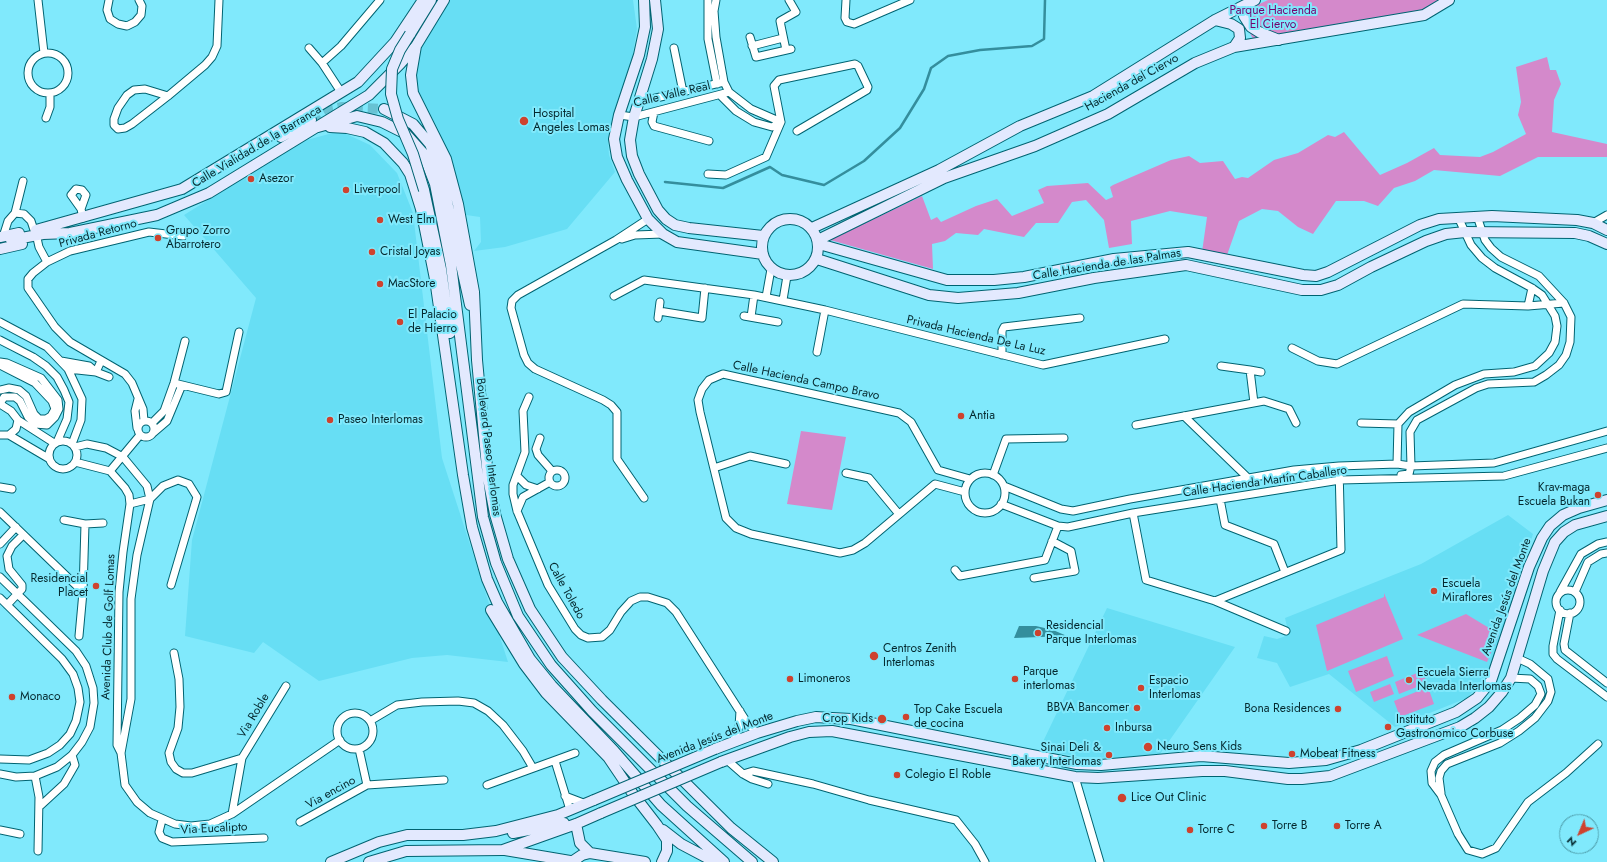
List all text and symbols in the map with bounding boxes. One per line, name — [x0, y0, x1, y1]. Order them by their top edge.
park label: Parque Hacienda El Ciervo — [1229, 4, 1317, 32]
street label: Hacienda del Ciervo — [1083, 51, 1181, 115]
street label: Calle Valle Real — [632, 79, 712, 111]
street label: Calle Vialidad de la Barranca — [190, 103, 324, 191]
place label: Hospital Angeles Lomas — [533, 107, 610, 135]
marker: Hospital Angeles Lomas — [518, 115, 530, 127]
place label: Asezor — [259, 172, 294, 186]
marker: Asezor — [246, 174, 256, 184]
place label: Liverpool — [354, 183, 401, 197]
marker: Liverpool — [341, 185, 351, 195]
place label: West Elm — [388, 213, 435, 227]
marker: West Elm — [375, 215, 385, 225]
street label: Privada Retorno — [57, 217, 139, 251]
place label: Grupo Zorro Abarrotero — [166, 224, 230, 252]
marker: Grupo Zorro Abarrotero — [153, 233, 163, 243]
place label: Cristal Joyas — [380, 245, 440, 259]
street label: Calle Hacienda de las Palmas — [1032, 246, 1182, 284]
marker: Cristal Joyas — [367, 247, 377, 257]
place label: MacStore — [388, 277, 435, 291]
marker: MacStore — [375, 279, 385, 289]
place label: El Palacio de Hierro — [408, 308, 457, 336]
street label: Privada Hacienda De La Luz — [905, 313, 1047, 359]
marker: El Palacio de Hierro — [395, 317, 405, 327]
street label: Calle Hacienda Campo Bravo — [731, 358, 881, 404]
street label: Boulevard Paseo Interlomas — [472, 377, 504, 517]
place label: Antia — [969, 409, 995, 423]
marker: Antia — [956, 411, 966, 421]
place label: Paseo Interlomas — [338, 413, 423, 427]
marker: Paseo Interlomas — [325, 415, 335, 425]
street label: Calle Hacienda Martín Caballero — [1182, 463, 1348, 501]
place label: Krav-maga Escuela Bukan — [1518, 481, 1590, 509]
marker: Krav-maga Escuela Bukan — [1593, 490, 1603, 500]
street label: Avenida Jesús del Monte — [1479, 536, 1535, 658]
street label: Avenida Club de Golf Lomas — [99, 554, 119, 700]
street label: Calle Toledo — [545, 560, 587, 622]
place label: Residencial Placet — [30, 572, 88, 600]
place label: Escuela Miraflores — [1442, 577, 1492, 605]
marker: Residencial Placet — [91, 581, 101, 591]
marker: Escuela Miraflores — [1429, 586, 1439, 596]
place label: Residencial Parque Interlomas — [1046, 619, 1137, 647]
marker: Residencial Parque Interlomas — [1033, 628, 1043, 638]
place label: Centros Zenith Interlomas — [883, 642, 956, 670]
marker: Centros Zenith Interlomas — [868, 650, 880, 662]
place label: Parque interlomas — [1023, 665, 1075, 693]
place label: Escuela Sierra Nevada Interlomas — [1417, 666, 1511, 694]
place label: Limoneros — [798, 672, 850, 686]
marker: Limoneros — [785, 674, 795, 684]
marker: Parque interlomas — [1010, 674, 1020, 684]
place label: Espacio Interlomas — [1149, 674, 1201, 702]
marker: Escuela Sierra Nevada Interlomas — [1404, 675, 1414, 685]
marker: Espacio Interlomas — [1136, 683, 1146, 693]
place label: Monaco — [20, 690, 61, 704]
street label: Via Roble — [235, 691, 273, 741]
marker: Monaco — [7, 692, 17, 702]
place label: BBVA Bancomer — [1047, 701, 1129, 715]
place label: Bona Residences — [1244, 702, 1330, 716]
place label: Top Cake Escuela de cocina — [914, 703, 1002, 731]
marker: BBVA Bancomer — [1132, 703, 1142, 713]
marker: Bona Residences — [1333, 704, 1343, 714]
street label: Avenida Jesús del Monte — [655, 709, 775, 767]
place label: Crop Kids — [822, 712, 873, 726]
marker: Top Cake Escuela de cocina — [901, 712, 911, 722]
marker: Crop Kids — [876, 713, 888, 725]
place label: Instituto Gastronomico Corbuse — [1396, 713, 1514, 741]
place label: Inbursa — [1115, 721, 1152, 735]
marker: Instituto Gastronomico Corbuse — [1383, 722, 1393, 732]
marker: Inbursa — [1102, 723, 1112, 733]
place label: Neuro Sens Kids — [1157, 740, 1242, 754]
place label: Sinai Deli & Bakery Interlomas — [1012, 741, 1101, 769]
marker: Neuro Sens Kids — [1142, 741, 1154, 753]
place label: Mobeat Fitness — [1300, 747, 1376, 761]
marker: Mobeat Fitness — [1287, 749, 1297, 759]
marker: Sinai Deli & Bakery Interlomas — [1104, 750, 1114, 760]
place label: Colegio El Roble — [905, 768, 991, 782]
marker: Colegio El Roble — [892, 770, 902, 780]
street label: Via encino — [304, 773, 358, 813]
place label: Lice Out Clinic — [1131, 791, 1207, 805]
marker: Lice Out Clinic — [1116, 792, 1128, 804]
north arrow — [1559, 814, 1599, 854]
place label: Torre B — [1272, 819, 1307, 833]
place label: Torre A — [1345, 819, 1382, 833]
street label: Via Eucalipto — [180, 820, 248, 838]
marker: Torre B — [1259, 821, 1269, 831]
marker: Torre A — [1332, 821, 1342, 831]
place label: Torre C — [1198, 823, 1235, 837]
marker: Torre C — [1185, 825, 1195, 835]
text: N — [1563, 833, 1580, 851]

